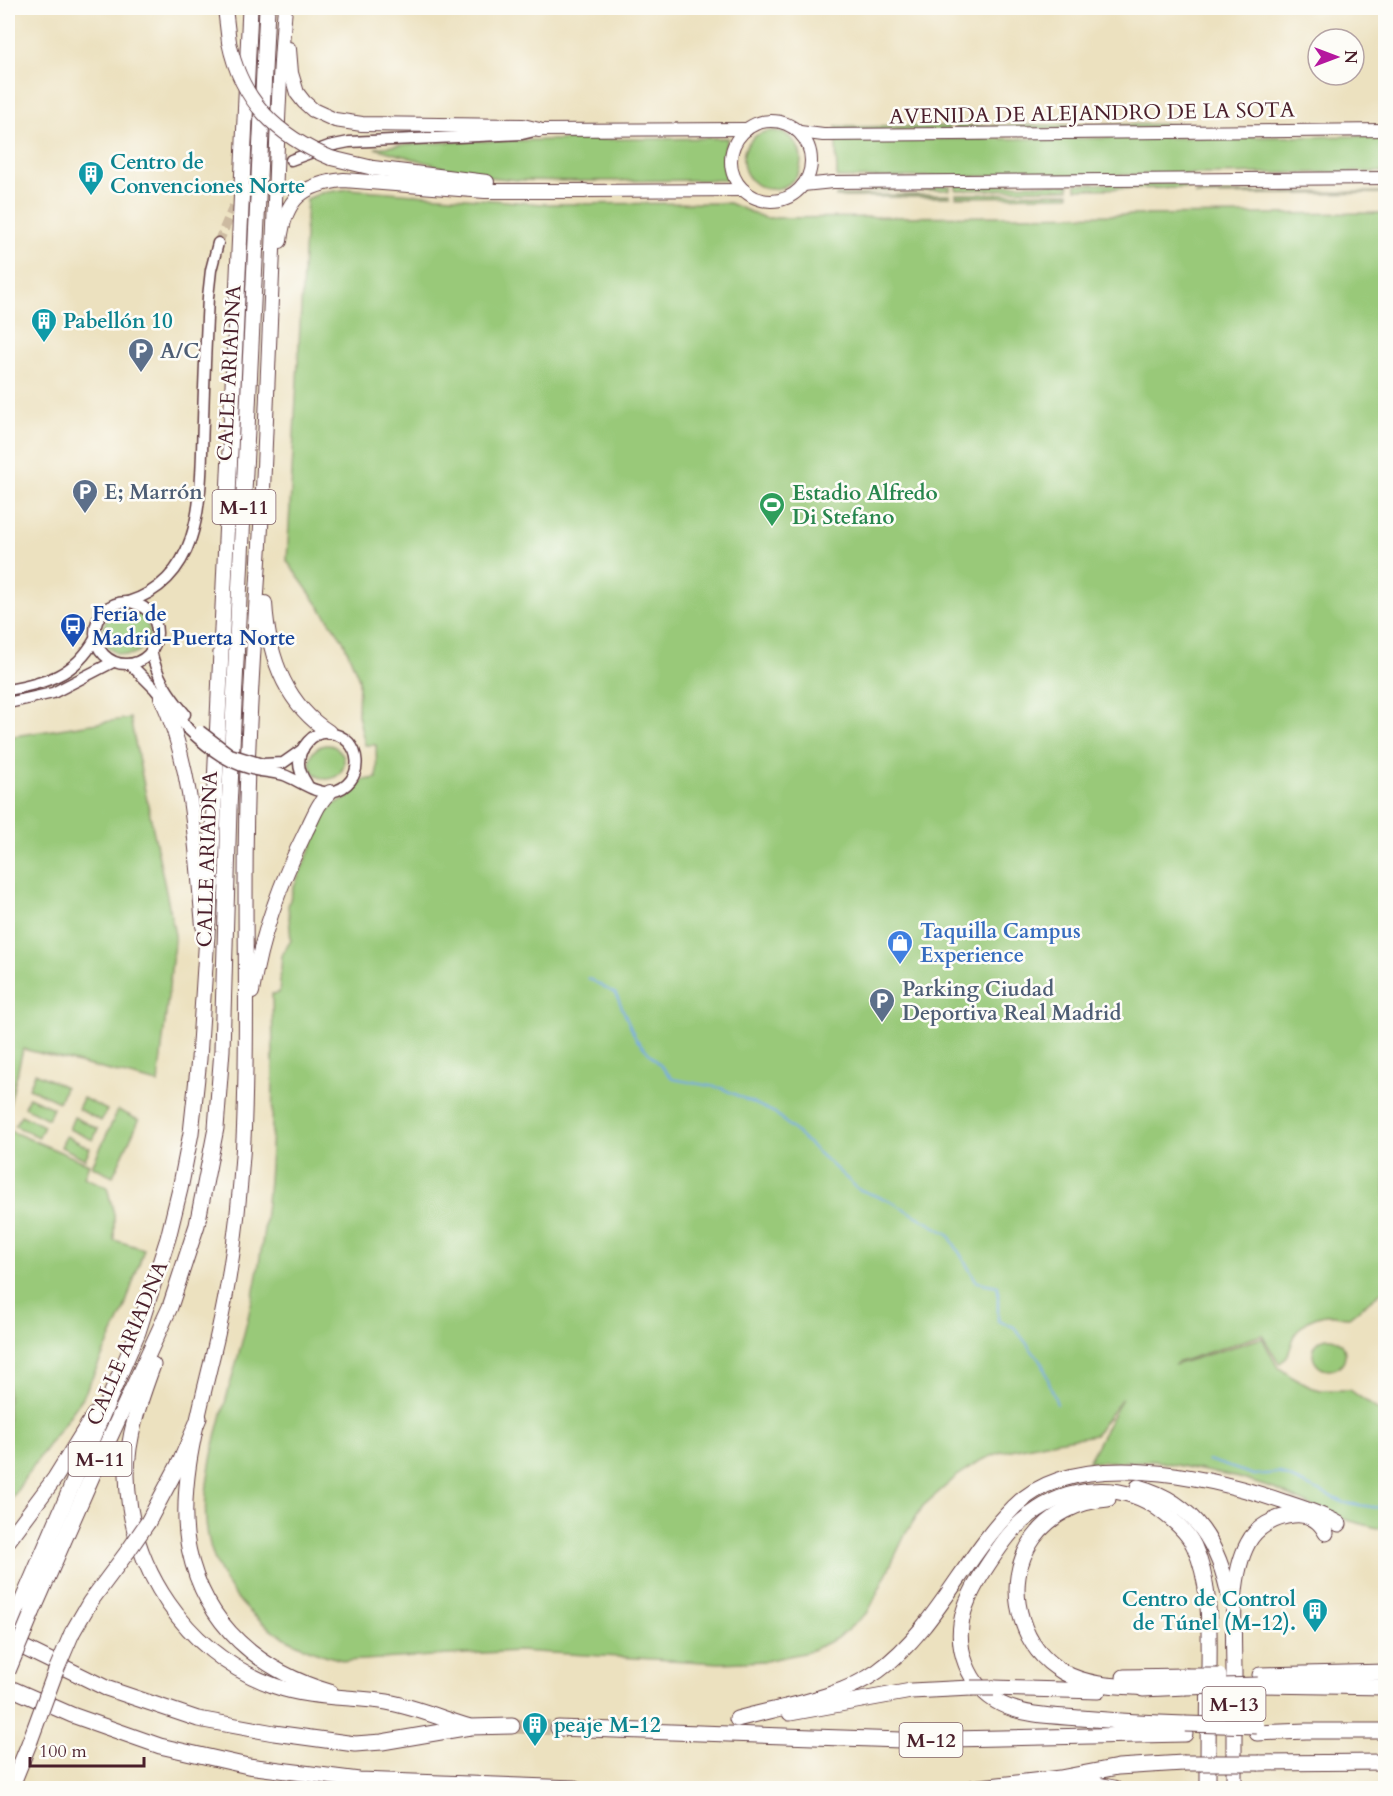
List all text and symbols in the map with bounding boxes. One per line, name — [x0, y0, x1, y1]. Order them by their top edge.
north arrow — [1306, 27, 1366, 87]
text: N — [1339, 50, 1361, 64]
street label: AVENIDA DE ALEJANDRO DE LA SOTA — [889, 95, 1295, 132]
place label: Centro de Convenciones Norte — [110, 148, 306, 201]
building icon: Centro de Convenciones Norte — [76, 159, 106, 197]
street label: CALLE ARIADNA — [210, 284, 249, 462]
building icon: Pabellón 10 — [29, 306, 59, 344]
place label: Pabellón 10 — [63, 307, 173, 336]
parking icon: A/C — [126, 336, 156, 374]
place label: A/C — [160, 337, 200, 366]
parking icon: E; Marrón — [70, 477, 100, 515]
place label: E; Marrón — [104, 478, 203, 507]
place label: Estadio Alfredo Di Stefano — [792, 479, 938, 532]
road number: M-11 — [212, 490, 276, 524]
sports icon: Estadio Alfredo Di Stefano — [757, 490, 787, 528]
place label: Feria de Madrid-Puerta Norte — [92, 600, 295, 653]
bus stop icon: Feria de Madrid-Puerta Norte — [58, 611, 88, 649]
street label: CALLE ARIADNA — [190, 770, 225, 948]
place label: Taquilla Campus Experience — [920, 917, 1081, 970]
shop icon: Taquilla Campus Experience — [885, 928, 915, 966]
place label: Parking Ciudad Deportiva Real Madrid — [902, 975, 1121, 1028]
parking icon: Parking Ciudad Deportiva Real Madrid — [867, 986, 897, 1024]
street label: CALLE ARIADNA — [80, 1256, 175, 1430]
road number: M-11 — [68, 1442, 132, 1476]
place label: Centro de Control de Túnel (M-12). — [1122, 1585, 1296, 1638]
building icon: Centro de Control de Túnel (M-12). — [1300, 1596, 1330, 1634]
road number: M-13 — [1202, 1687, 1266, 1721]
building icon: peaje M-12 — [520, 1710, 550, 1748]
place label: peaje M-12 — [554, 1711, 661, 1740]
road number: M-12 — [900, 1723, 962, 1757]
scale bar — [30, 1730, 144, 1768]
text: 100 m — [39, 1739, 87, 1764]

